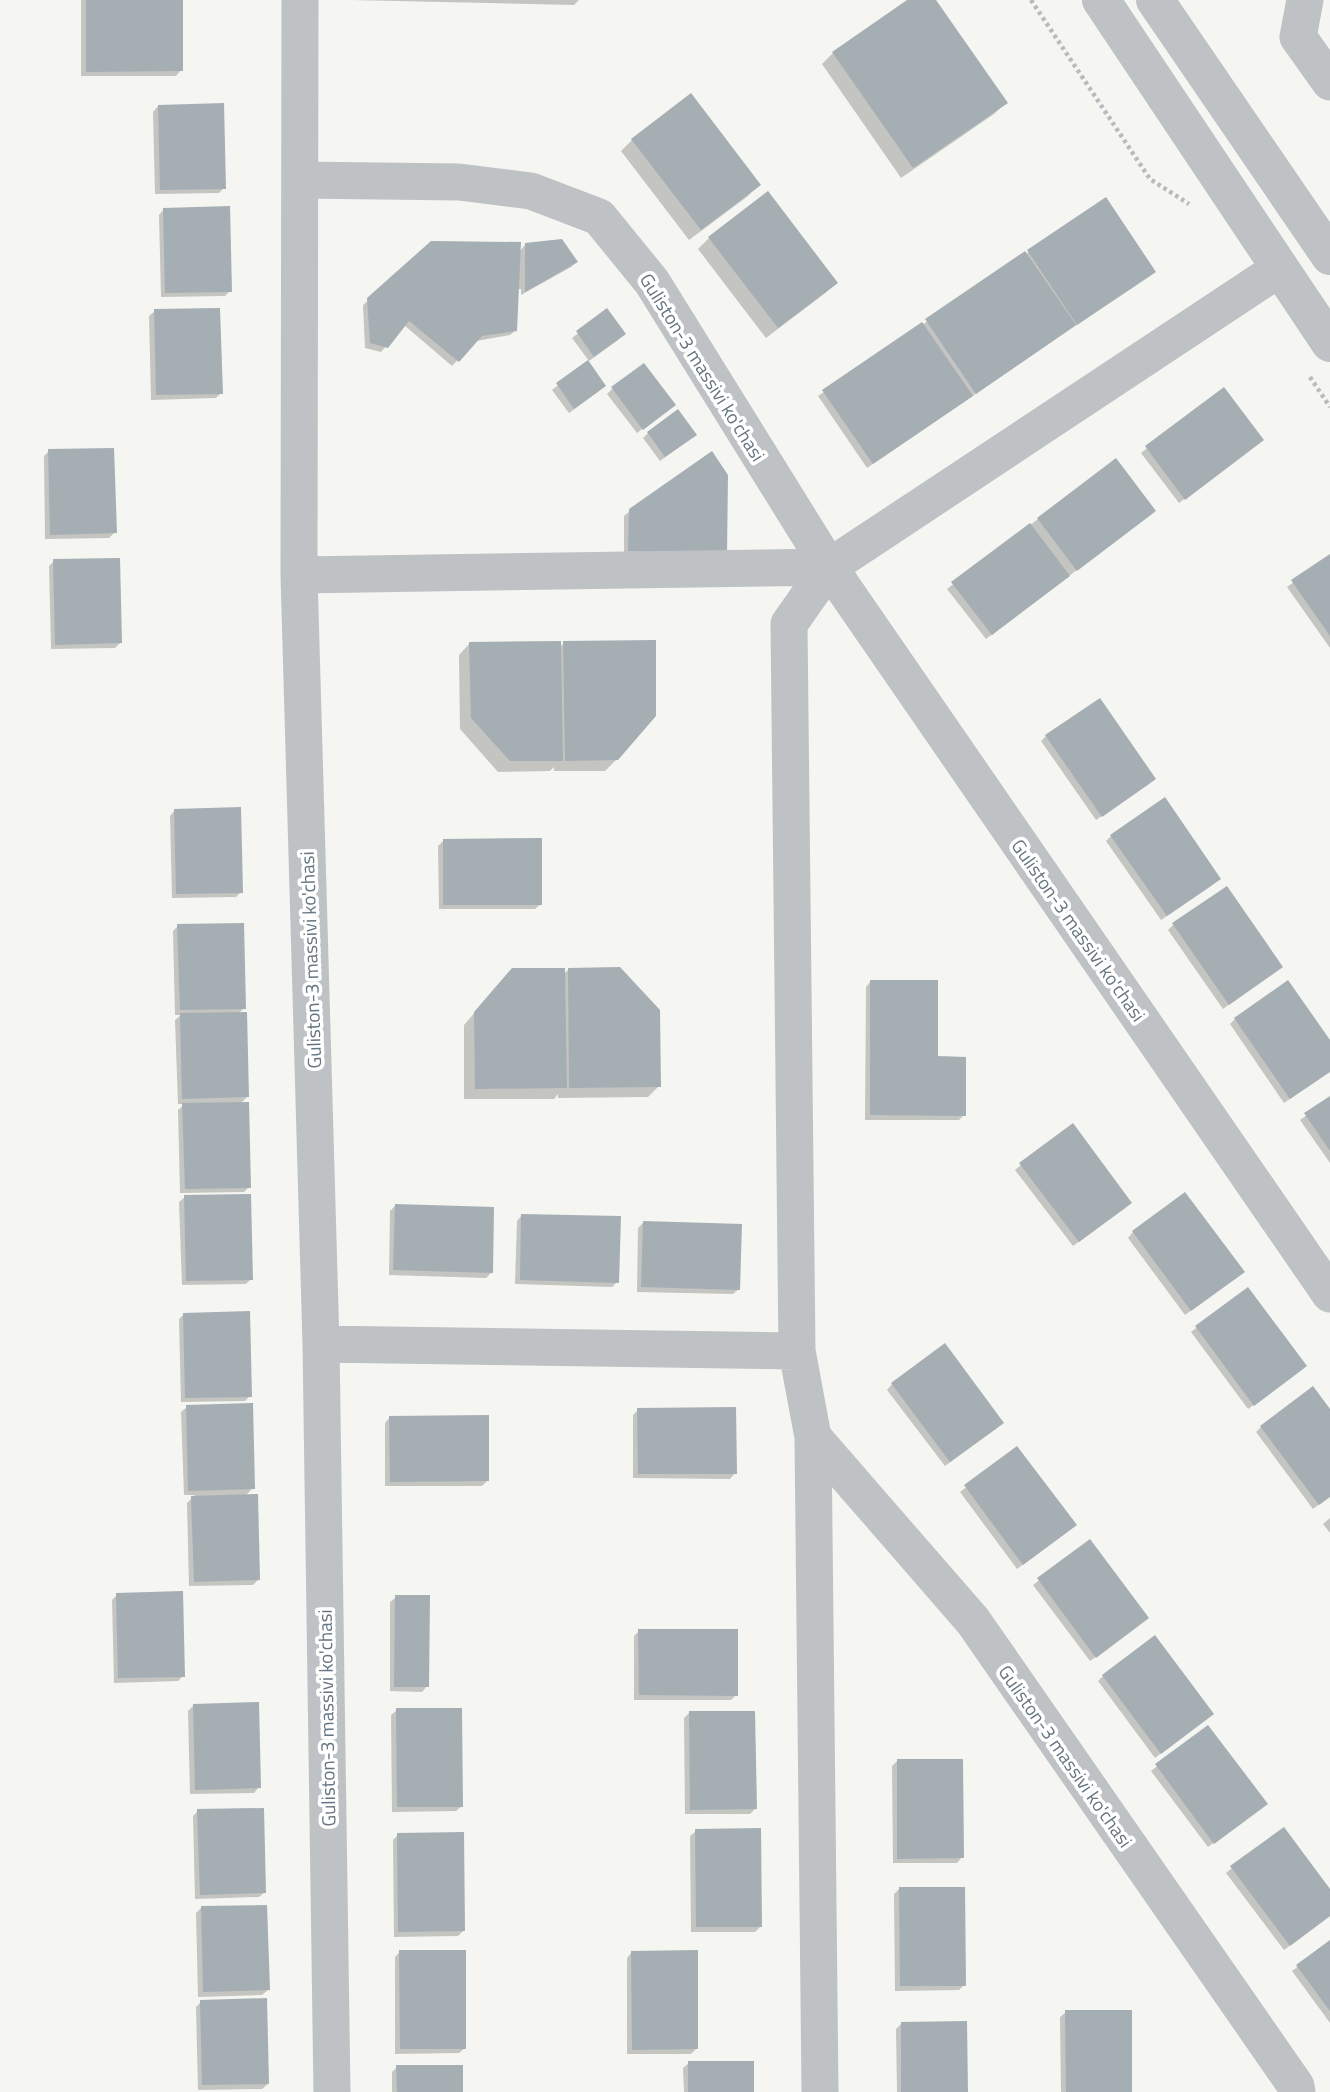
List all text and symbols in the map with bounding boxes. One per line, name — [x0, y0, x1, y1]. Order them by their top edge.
street label: Guliston-3 massivi ko'chasi — [633, 267, 773, 467]
street label: Guliston-3 massivi ko'chasi — [1005, 833, 1153, 1027]
street label: Guliston-3 massivi ko'chasi — [292, 851, 328, 1069]
street label: Guliston-3 massivi ko'chasi — [310, 1609, 342, 1827]
street label: Guliston-3 massivi ko'chasi — [992, 1659, 1140, 1853]

